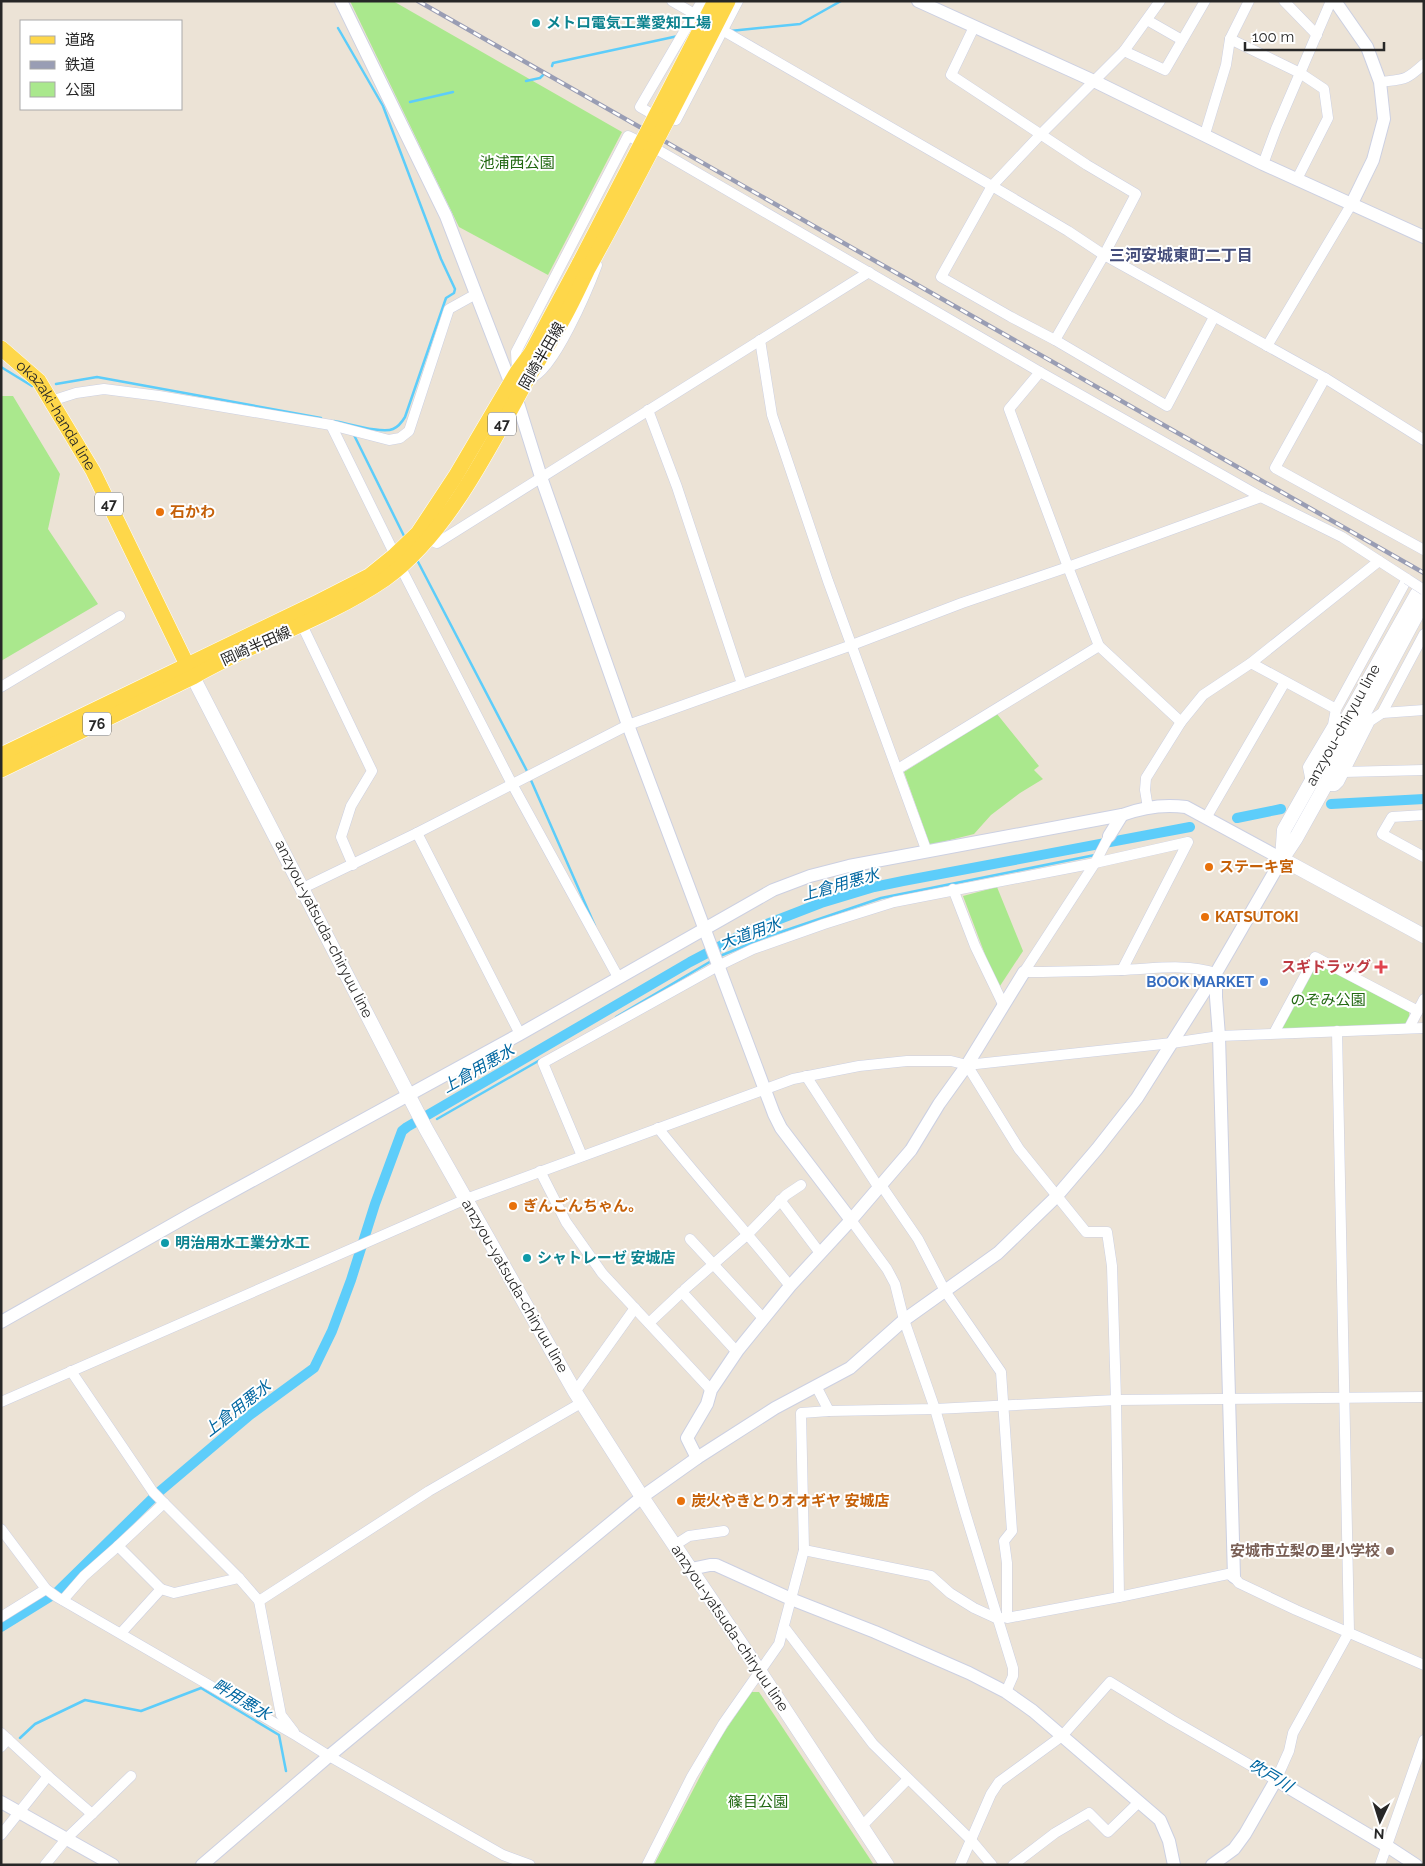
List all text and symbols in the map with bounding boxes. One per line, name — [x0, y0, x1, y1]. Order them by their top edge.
place label: メトロ電気工業愛知工場 — [546, 14, 711, 32]
marker: メトロ電気工業愛知工場 — [530, 17, 542, 29]
legend — [20, 20, 182, 110]
scale bar — [1245, 20, 1384, 52]
text: 100 m — [1252, 28, 1294, 46]
text: 道路 — [65, 31, 95, 49]
text: 鉄道 — [65, 56, 95, 74]
text: 公園 — [65, 81, 95, 99]
park label: 池浦西公園 — [479, 154, 555, 172]
district label: 三河安城東町二丁目 — [1109, 246, 1253, 265]
street label: 岡崎半田線 — [515, 319, 569, 393]
street label: okazaki-handa line — [12, 356, 100, 474]
road number: 47 — [488, 412, 516, 436]
road number: 47 — [95, 492, 123, 516]
place label: 石かわ — [170, 503, 215, 521]
marker: 石かわ — [154, 506, 166, 518]
street label: 岡崎半田線 — [218, 623, 294, 669]
street label: anzyou-chiryuu line — [1302, 661, 1384, 789]
road number: 76 — [83, 712, 111, 736]
street label: anzyou-yatsuda-chiryuu line — [271, 837, 377, 1021]
place label: ステーキ宮 — [1219, 858, 1294, 876]
marker: ステーキ宮 — [1203, 861, 1215, 873]
water label: 上倉用悪水 — [799, 864, 883, 905]
place label: KATSUTOKI — [1215, 908, 1299, 926]
marker: KATSUTOKI — [1199, 911, 1211, 923]
water label: 大道用水 — [717, 913, 785, 953]
place label: スギドラッグ — [1281, 958, 1371, 976]
marker: スギドラッグ — [1375, 961, 1387, 973]
place label: BOOK MARKET — [1146, 973, 1255, 991]
marker: BOOK MARKET — [1258, 976, 1270, 988]
park label: のぞみ公園 — [1290, 991, 1366, 1009]
water label: 上倉用悪水 — [439, 1039, 519, 1097]
street label: anzyou-yatsuda-chiryuu line — [458, 1196, 572, 1376]
place label: ぎんごんちゃん。 — [523, 1197, 643, 1215]
marker: ぎんごんちゃん。 — [507, 1200, 519, 1212]
place label: 明治用水工業分水工 — [175, 1234, 310, 1252]
marker: 明治用水工業分水工 — [159, 1237, 171, 1249]
place label: シャトレーゼ 安城店 — [537, 1249, 676, 1267]
marker: シャトレーゼ 安城店 — [521, 1252, 533, 1264]
water label: 上倉用悪水 — [200, 1375, 276, 1441]
place label: 炭火やきとりオオギヤ 安城店 — [691, 1492, 890, 1510]
marker: 炭火やきとりオオギヤ 安城店 — [675, 1495, 687, 1507]
street label: anzyou-yatsuda-chiryuu line — [667, 1541, 793, 1715]
place label: 安城市立梨の里小学校 — [1230, 1542, 1380, 1560]
marker: 安城市立梨の里小学校 — [1384, 1545, 1396, 1557]
water label: 畔用悪水 — [209, 1675, 276, 1725]
water label: 吹戸川 — [1245, 1755, 1298, 1797]
park label: 篠目公園 — [728, 1793, 788, 1811]
north arrow — [1355, 1796, 1405, 1846]
text: N — [1373, 1826, 1385, 1842]

